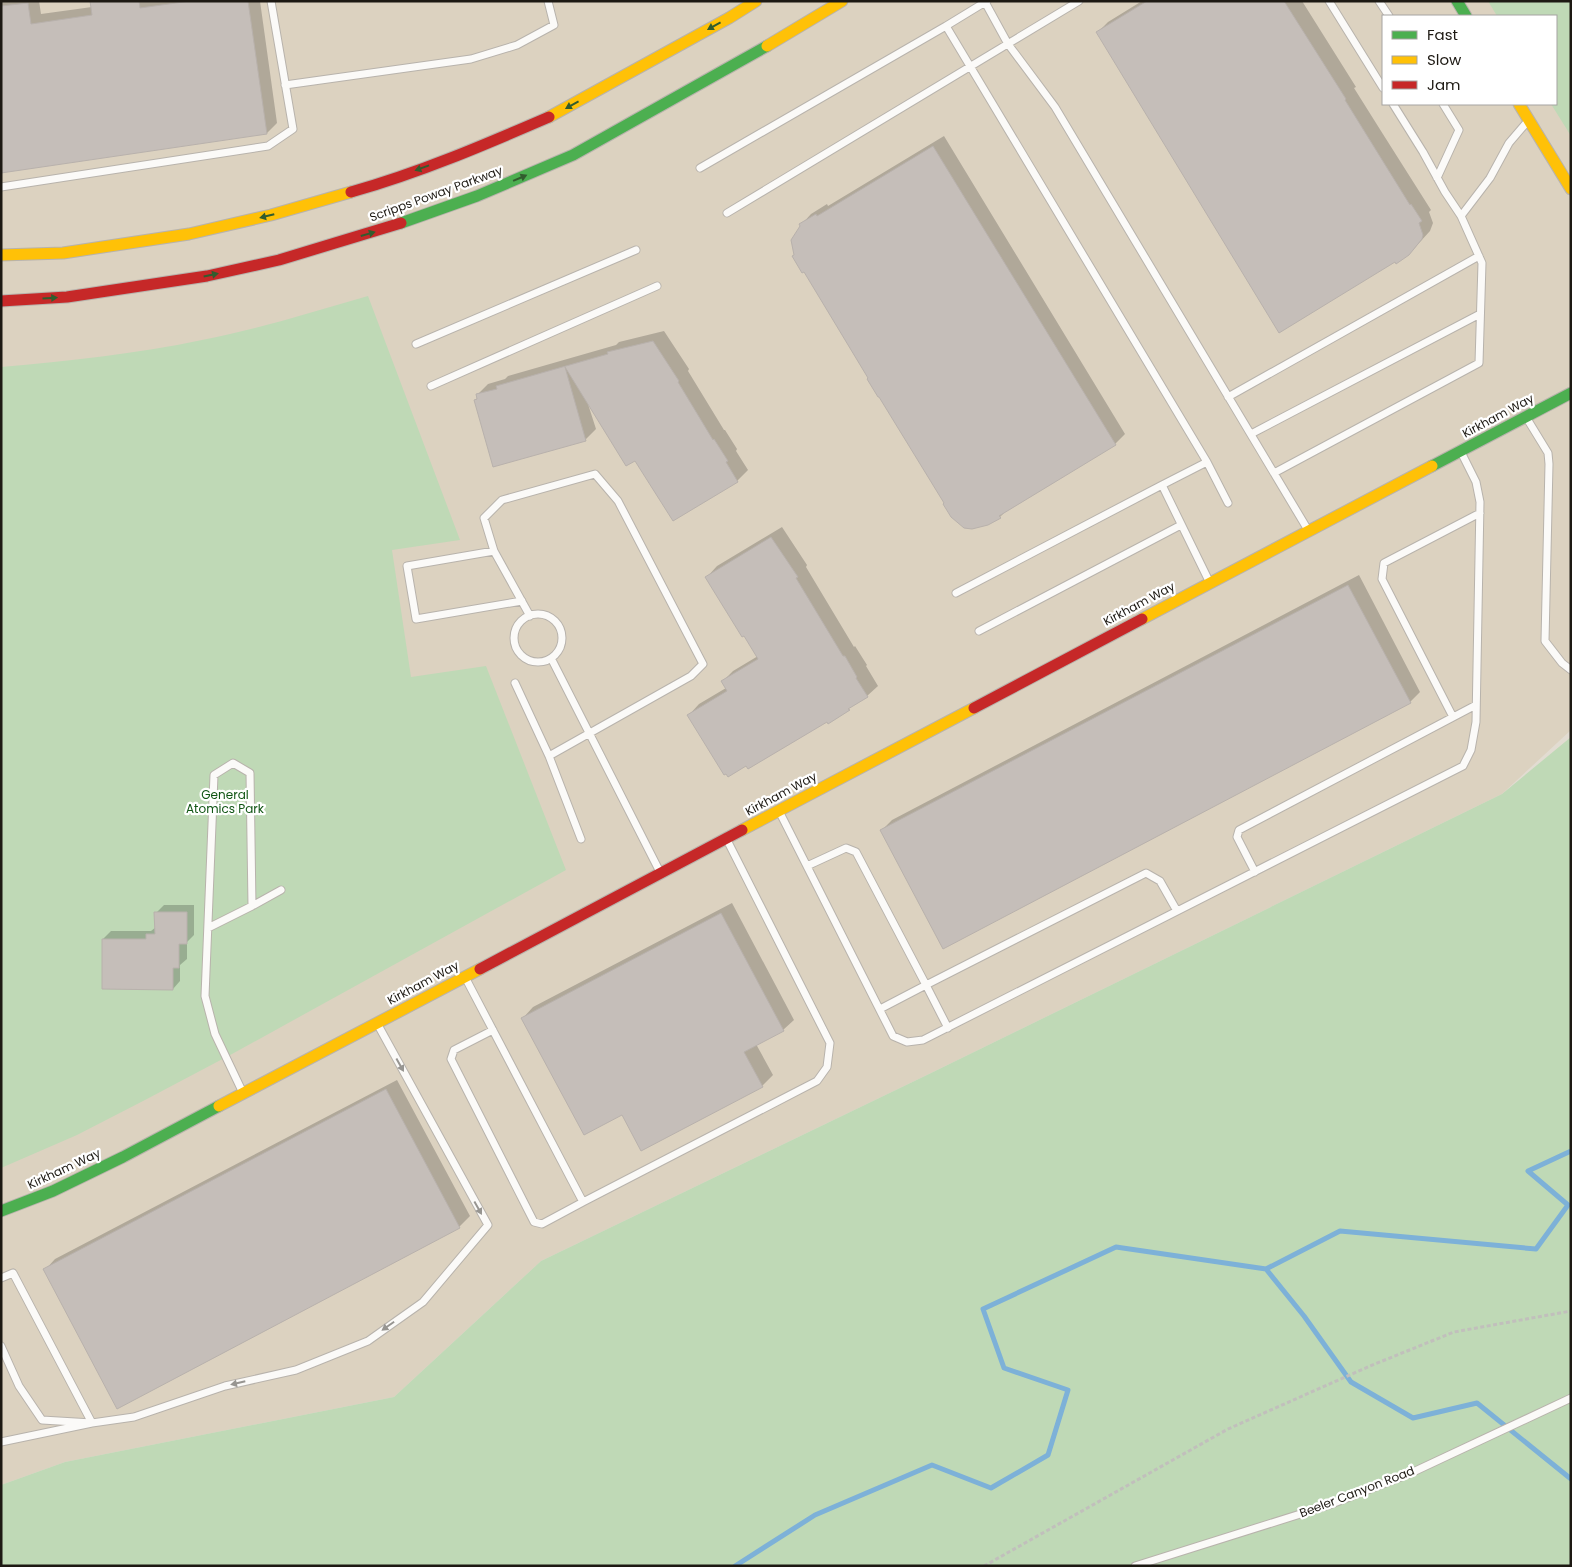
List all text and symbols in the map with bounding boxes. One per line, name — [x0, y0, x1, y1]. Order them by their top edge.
legend — [1382, 15, 1557, 105]
one-way arrow — [707, 22, 721, 30]
text: Fast — [1427, 24, 1458, 45]
text: Slow — [1427, 49, 1462, 70]
text: Jam — [1427, 74, 1461, 95]
one-way arrow — [565, 100, 578, 109]
street label: Scripps Poway Parkway — [367, 161, 505, 226]
one-way arrow — [415, 165, 430, 172]
one-way arrow — [513, 173, 527, 181]
one-way arrow — [259, 212, 274, 220]
one-way arrow — [361, 230, 376, 238]
one-way arrow — [203, 271, 218, 279]
one-way arrow — [42, 293, 58, 301]
street label: Kirkham Way — [1459, 389, 1537, 442]
street label: Kirkham Way — [1100, 577, 1178, 630]
street label: Kirkham Way — [742, 767, 820, 820]
park label: General Atomics Park — [186, 786, 265, 817]
street label: Kirkham Way — [384, 956, 462, 1009]
one-way arrow — [396, 1058, 404, 1073]
street label: Kirkham Way — [25, 1144, 103, 1193]
one-way arrow — [474, 1201, 483, 1214]
one-way arrow — [382, 1321, 395, 1331]
one-way arrow — [229, 1380, 245, 1388]
street label: Beeler Canyon Road — [1297, 1462, 1417, 1521]

